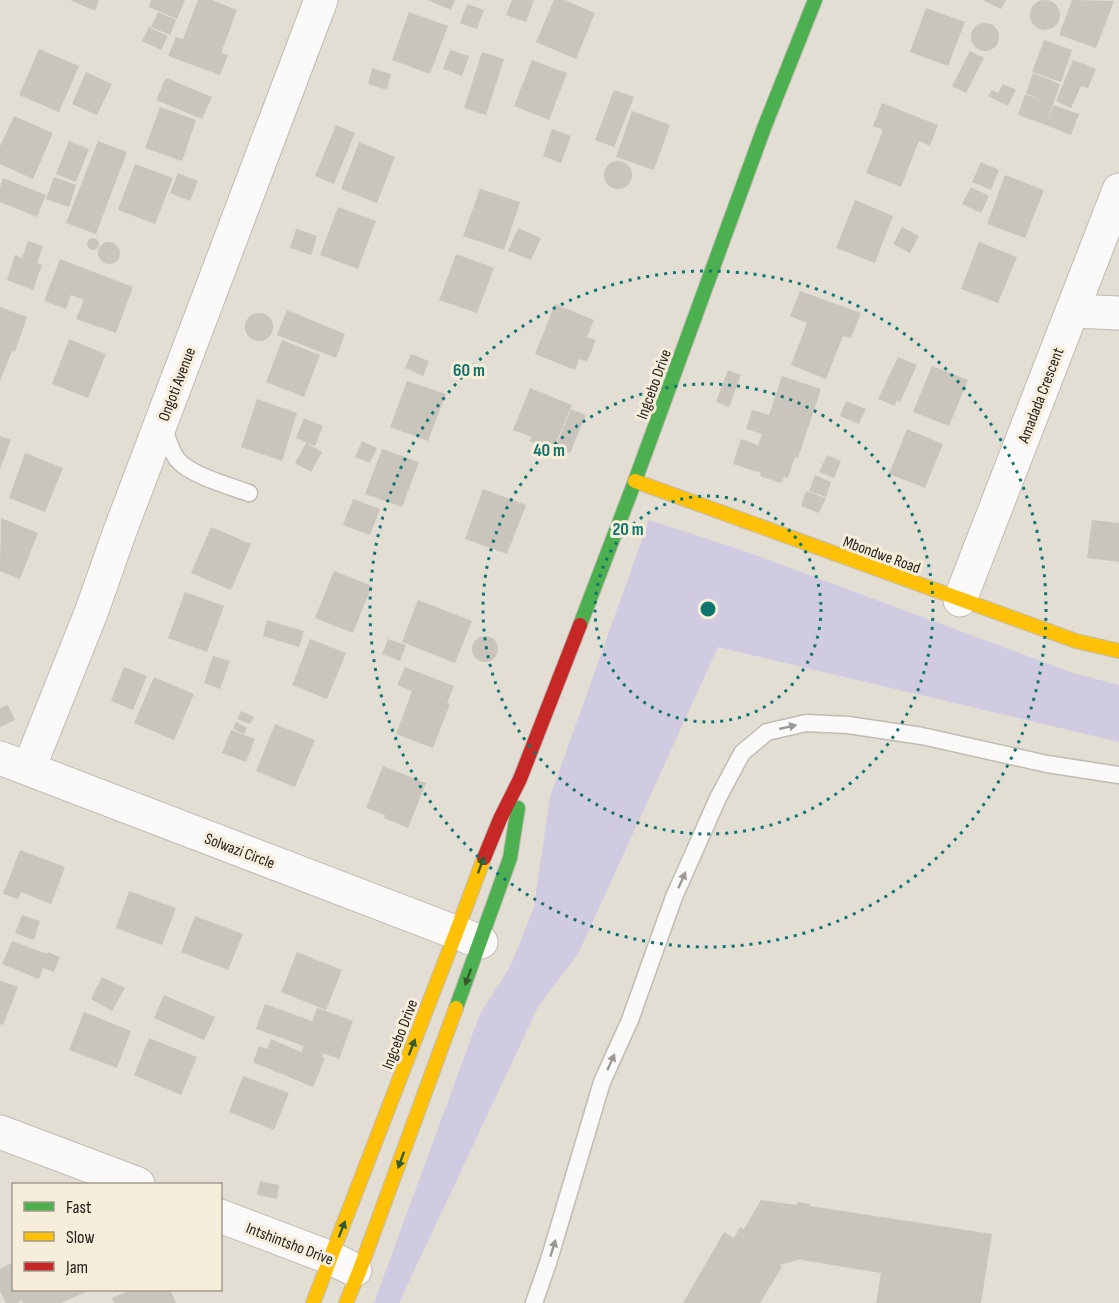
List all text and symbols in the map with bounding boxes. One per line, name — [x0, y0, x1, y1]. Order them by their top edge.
street label: Ongoti Avenue — [155, 345, 200, 424]
street label: Amadada Crescent — [1014, 345, 1068, 447]
street label: Ingcebo Drive — [633, 347, 676, 422]
text: 60 m — [453, 360, 485, 381]
text: 40 m — [533, 440, 565, 461]
text: 20 m — [612, 519, 644, 540]
street label: Mbondwe Road — [840, 533, 923, 578]
centre of rings — [698, 599, 718, 619]
one-way arrow — [779, 722, 797, 732]
street label: Solwazi Circle — [202, 829, 277, 873]
one-way arrow — [477, 856, 487, 874]
one-way arrow — [678, 871, 687, 889]
one-way arrow — [463, 968, 472, 986]
street label: Ingcebo Drive — [378, 997, 422, 1072]
one-way arrow — [408, 1038, 417, 1056]
one-way arrow — [607, 1053, 616, 1070]
one-way arrow — [395, 1151, 405, 1169]
legend — [12, 1183, 222, 1291]
text: Fast — [66, 1197, 92, 1218]
street label: Intshintsho Drive — [243, 1219, 336, 1270]
one-way arrow — [337, 1220, 347, 1238]
text: Slow — [66, 1227, 95, 1248]
one-way arrow — [549, 1239, 558, 1257]
text: Jam — [65, 1257, 88, 1278]

